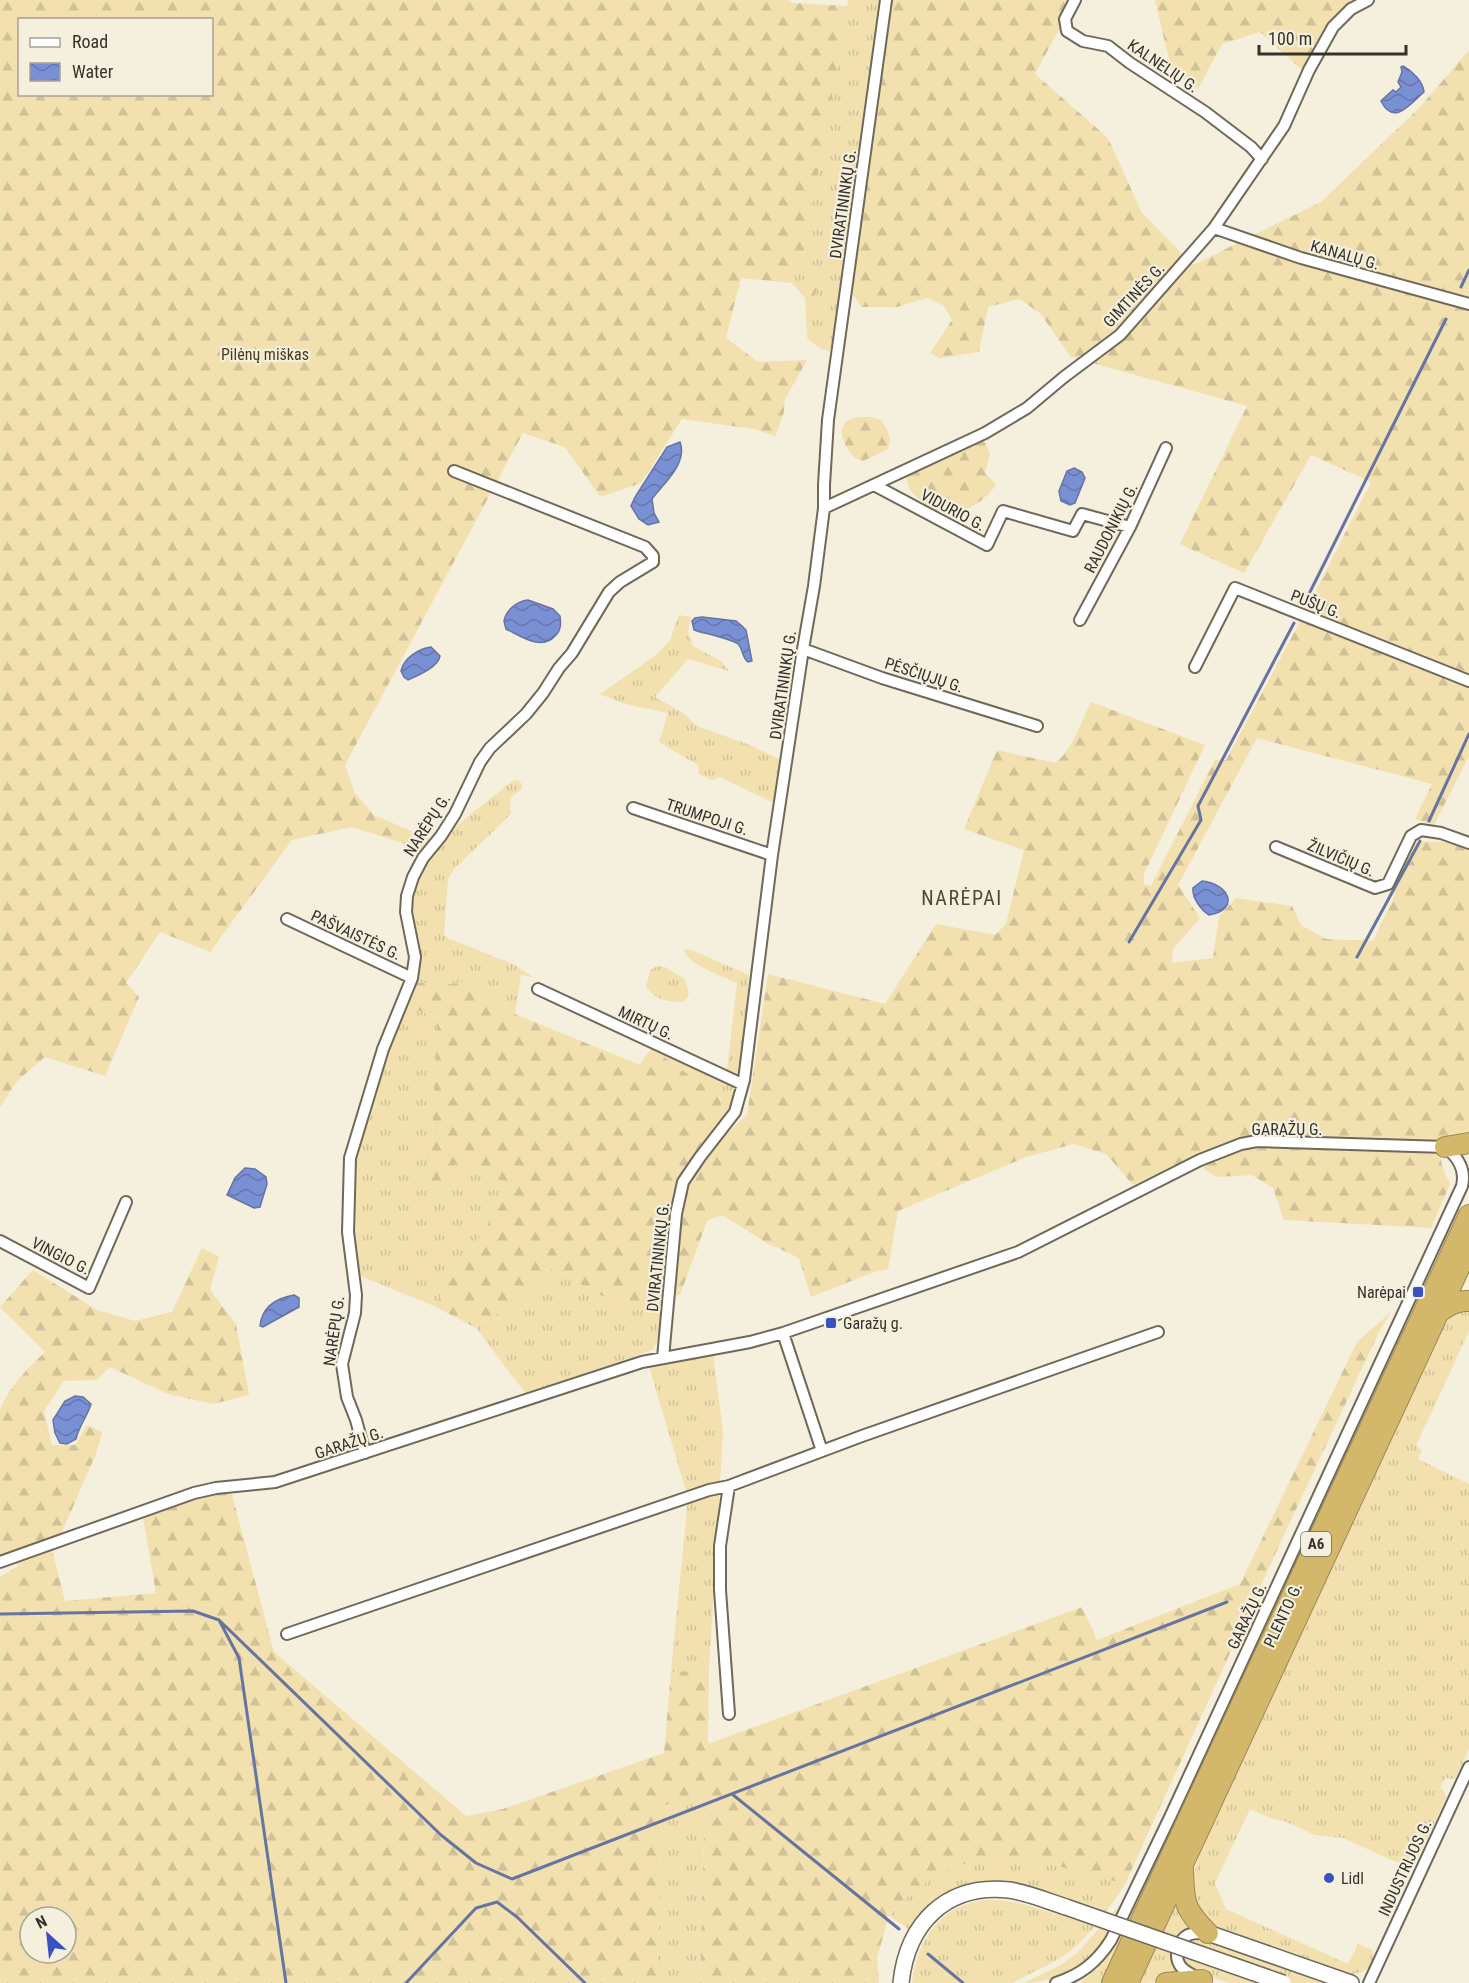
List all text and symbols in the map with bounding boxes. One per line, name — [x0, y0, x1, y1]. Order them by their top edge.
legend — [18, 18, 213, 96]
scale bar — [1259, 18, 1406, 56]
text: 100 m — [1268, 28, 1312, 49]
text: Road — [72, 31, 108, 52]
street label: KALNELIŲ G. — [1124, 35, 1202, 97]
text: Water — [72, 61, 114, 82]
street label: DVIRATININKŲ G. — [826, 148, 860, 260]
street label: KANALŲ G. — [1308, 236, 1382, 274]
street label: GIMTINĖS G. — [1099, 259, 1169, 331]
park label: Pilėnų miškas — [221, 345, 309, 364]
street label: RAUDONIKIŲ G. — [1080, 480, 1142, 576]
street label: VIDURIO G. — [917, 485, 989, 535]
street label: PUŠŲ G. — [1288, 586, 1344, 622]
street label: DVIRATININKŲ G. — [766, 629, 800, 741]
street label: PĖSČIŲJŲ G. — [882, 652, 966, 697]
street label: NARĖPŲ G. — [400, 790, 454, 860]
street label: TRUMPOJI G. — [663, 795, 751, 839]
street label: ŽILVIČIŲ G. — [1305, 834, 1378, 881]
district label: NARĖPAI — [921, 886, 1003, 910]
street label: PAŠVAISTĖS G. — [308, 906, 404, 964]
street label: MIRTŲ G. — [615, 1002, 677, 1044]
street label: GARAŽŲ G. — [1251, 1120, 1323, 1139]
street label: DVIRATININKŲ G. — [643, 1201, 673, 1313]
street label: VINGIO G. — [28, 1233, 94, 1279]
place label: Narėpai — [1357, 1283, 1406, 1302]
marker: Narėpai — [1411, 1285, 1425, 1299]
street label: NARĖPŲ G. — [320, 1295, 348, 1367]
place label: Garažų g. — [843, 1314, 903, 1333]
marker: Garažų g. — [824, 1316, 838, 1330]
street label: GARAŽŲ G. — [312, 1423, 386, 1463]
road number: A6 — [1301, 1532, 1331, 1556]
street label: GARAŽŲ G. — [1223, 1580, 1271, 1652]
street label: PLENTO G. — [1260, 1580, 1306, 1650]
street label: INDUSTRIJOS G. — [1374, 1817, 1436, 1919]
place label: Lidl — [1341, 1869, 1364, 1888]
marker: Lidl — [1322, 1871, 1336, 1885]
north arrow — [18, 1905, 78, 1965]
text: N — [33, 1911, 50, 1933]

